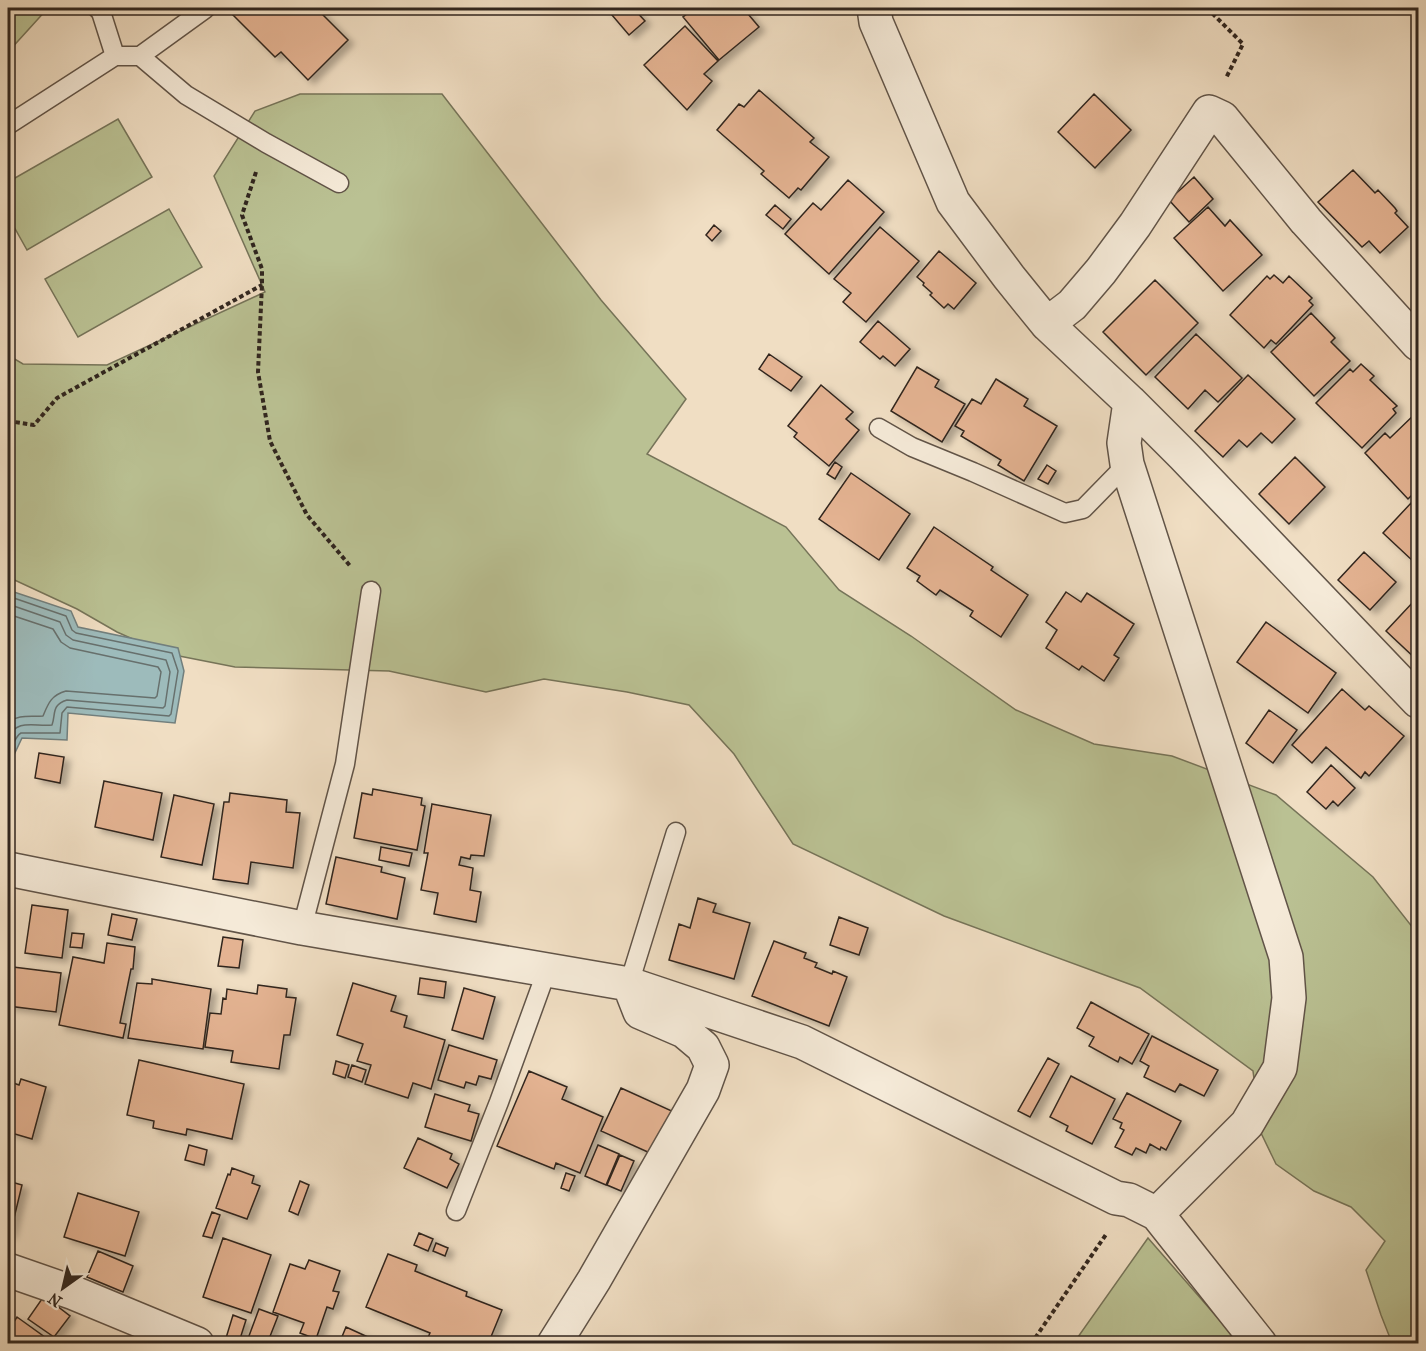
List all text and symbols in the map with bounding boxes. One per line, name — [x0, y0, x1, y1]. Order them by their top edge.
north arrow — [33, 1258, 93, 1318]
text: N — [44, 1288, 65, 1311]

